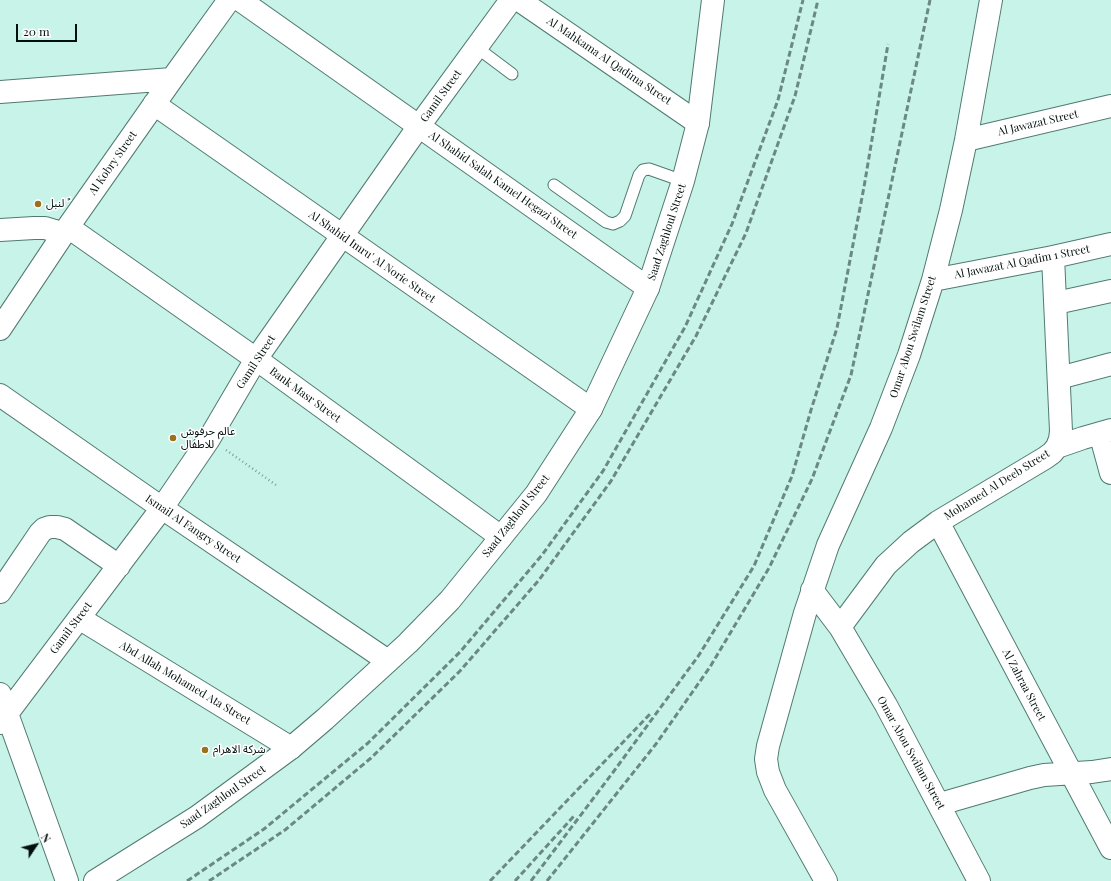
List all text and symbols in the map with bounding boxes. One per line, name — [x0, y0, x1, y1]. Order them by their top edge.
street label: Al Mahkama Al Qadima Street — [544, 14, 674, 108]
scale bar — [18, 16, 79, 42]
text: 20 m — [23, 23, 50, 39]
street label: Gamil Street — [418, 67, 464, 125]
street label: Al Jawazat Street — [996, 107, 1080, 139]
street label: Al Shahid Salah Kamel Hegazi Street — [426, 128, 580, 242]
street label: Al Kobry Street — [86, 129, 140, 197]
street label: Saad Zaghloul Street — [645, 182, 689, 282]
place label: لنبل ً — [46, 197, 67, 211]
marker: لنبل ً — [33, 199, 43, 209]
street label: Al Shahid Imru' Al Norie Street — [306, 208, 438, 306]
street label: Al Jawazat Al Qadim 1 Street — [953, 242, 1091, 282]
street label: Omar Abou Swilam Street — [887, 274, 939, 400]
street label: Gamil Street — [234, 333, 278, 391]
street label: Bank Masr Street — [267, 365, 343, 425]
place label: عالم حرفوش للاطفال — [181, 425, 235, 451]
marker: عالم حرفوش للاطفال — [168, 433, 178, 443]
street label: Mohamed Al Deeb Street — [942, 447, 1052, 523]
street label: Saad Zaghloul Street — [480, 472, 552, 560]
street label: Ismail Al Fangry Street — [143, 492, 243, 566]
street label: Gamil Street — [47, 599, 95, 657]
street label: Abd Allah Mohamed Ata Street — [117, 639, 253, 727]
street label: Al Zahraa Street — [1000, 647, 1048, 723]
street label: Omar Abou Swilam Street — [874, 694, 948, 812]
place label: شركة الاهرام — [213, 743, 266, 757]
marker: شركة الاهرام — [200, 745, 210, 755]
street label: Saad Zaghloul Street — [178, 763, 268, 831]
north arrow — [16, 825, 56, 865]
text: N — [38, 830, 55, 845]

